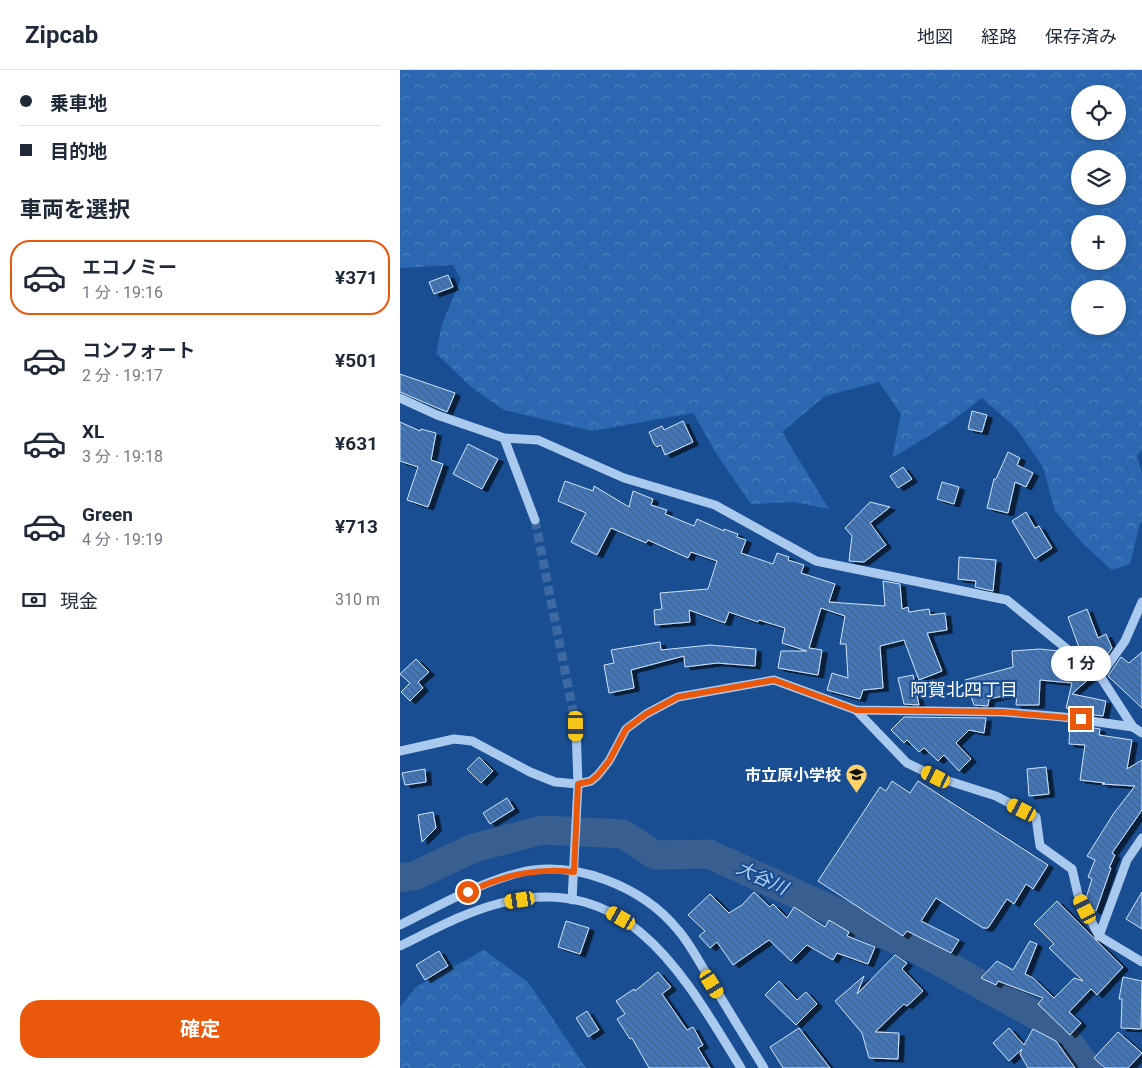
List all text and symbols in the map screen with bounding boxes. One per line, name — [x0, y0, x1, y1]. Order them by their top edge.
text: Zipcab — [25, 21, 98, 49]
text: 地図 — [917, 26, 953, 47]
text: 経路 — [981, 26, 1017, 47]
text: 保存済み — [1045, 26, 1117, 47]
map controls — [1071, 85, 1126, 335]
button: locate — [1071, 85, 1126, 140]
text: 乗車地 — [50, 92, 107, 115]
text: 目的地 — [50, 140, 107, 163]
button: layers — [1071, 150, 1126, 205]
text: 車両を選択 — [20, 197, 130, 222]
button: + — [1071, 215, 1126, 270]
icon: car — [22, 255, 67, 300]
text: エコノミー — [82, 256, 177, 279]
text: ¥371 — [335, 266, 378, 289]
button: − — [1071, 280, 1126, 335]
text: 1 分 · 19:16 — [82, 283, 163, 302]
icon: car — [22, 338, 67, 383]
text: コンフォート — [82, 339, 195, 362]
text: ¥501 — [335, 349, 378, 372]
text: 2 分 · 19:17 — [82, 366, 163, 385]
text: XL — [82, 420, 104, 443]
icon: car — [22, 421, 67, 466]
text: ¥631 — [335, 432, 378, 455]
text: 3 分 · 19:18 — [82, 447, 163, 466]
text: Green — [82, 503, 133, 526]
icon: car — [22, 504, 67, 549]
text: ¥713 — [335, 515, 378, 538]
text: 4 分 · 19:19 — [82, 530, 163, 549]
icon: cash — [20, 586, 48, 614]
text: 現金 — [60, 590, 98, 613]
text: 310 m — [335, 590, 380, 609]
callout: 1 分 — [1051, 646, 1111, 682]
text: 1 分 — [1066, 654, 1096, 673]
district label: 阿賀北四丁目 — [910, 679, 1018, 700]
route end — [1070, 708, 1092, 730]
car — [568, 711, 583, 741]
school or university icon: 市立原小学校 — [845, 763, 869, 794]
car — [919, 764, 952, 790]
place label: 市立原小学校 — [745, 766, 841, 785]
car — [1005, 797, 1038, 823]
water label: 大谷川 — [733, 857, 793, 899]
route start — [457, 881, 479, 903]
car — [504, 890, 535, 910]
car — [1071, 892, 1098, 926]
car — [604, 904, 637, 932]
car — [697, 967, 726, 1001]
button: 確定 — [20, 1000, 380, 1058]

